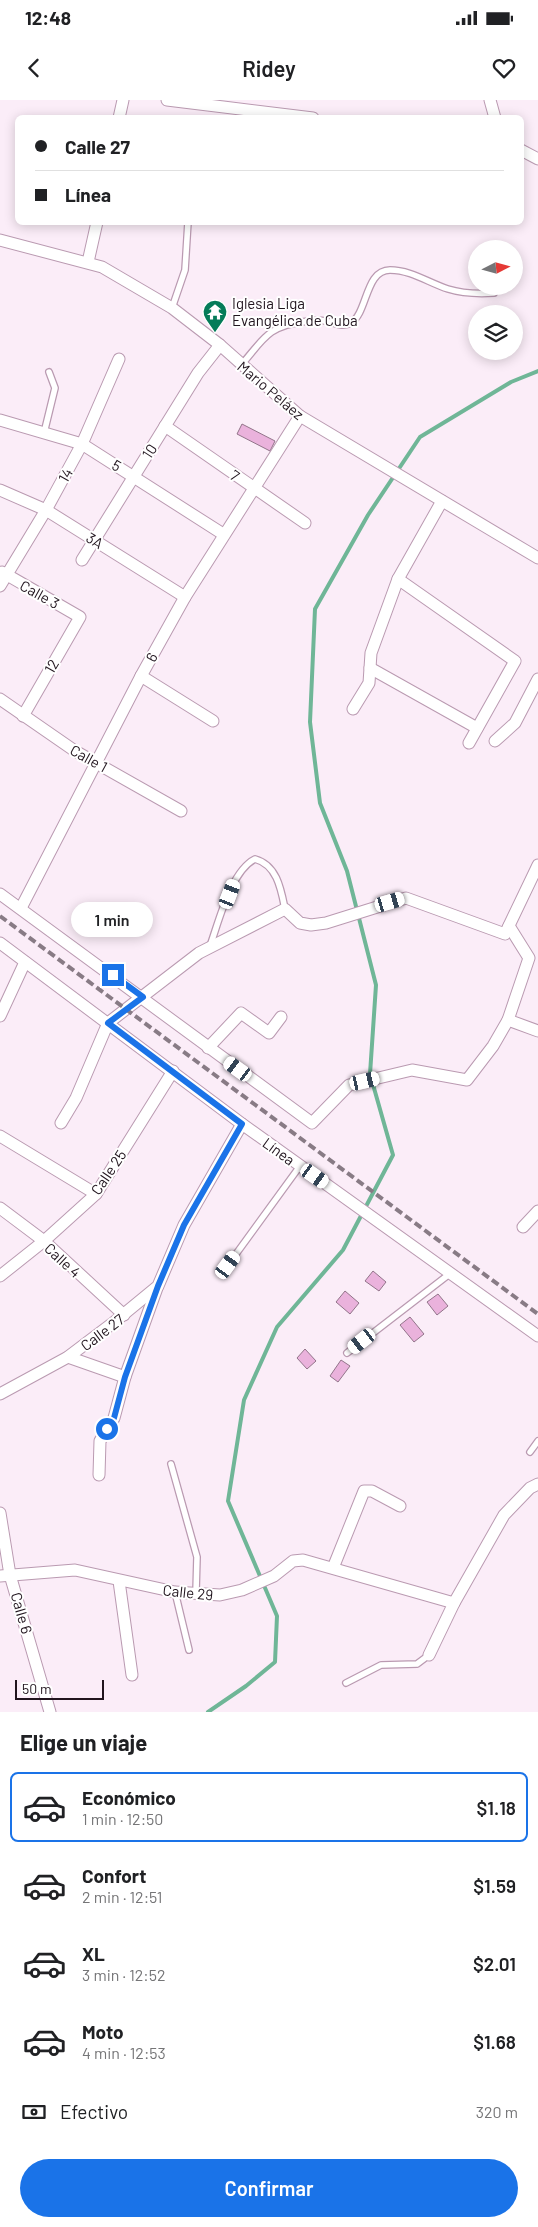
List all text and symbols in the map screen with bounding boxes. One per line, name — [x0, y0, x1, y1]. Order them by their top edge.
text: 12:48 — [25, 6, 71, 29]
icon: back — [20, 54, 48, 82]
icon: heart — [490, 54, 518, 82]
text: Ridey — [242, 55, 296, 81]
text: Calle 27 — [65, 135, 130, 158]
text: Línea — [65, 183, 111, 206]
north arrow — [468, 240, 522, 295]
map controls — [468, 240, 523, 360]
place label: Iglesia Liga Evangélica de Cuba — [232, 294, 358, 329]
temple icon: Iglesia Liga Evangélica de Cuba — [202, 299, 228, 333]
button: layers — [468, 305, 523, 360]
street label: Mario Peláez — [234, 357, 308, 423]
street label: 10 — [138, 440, 160, 462]
street label: 5 — [109, 455, 125, 475]
street label: 14 — [54, 465, 76, 485]
street label: 7 — [227, 466, 243, 484]
street label: 3A — [83, 528, 107, 552]
street label: Calle 3 — [17, 576, 63, 612]
street label: 6 — [141, 649, 161, 665]
street label: 12 — [40, 656, 62, 676]
street label: Calle 1 — [67, 740, 111, 776]
car — [217, 877, 242, 911]
car — [373, 891, 406, 913]
callout: 1 min — [72, 902, 154, 938]
text: 1 min — [95, 910, 129, 929]
route end — [102, 964, 124, 986]
car — [221, 1054, 254, 1084]
car — [348, 1070, 381, 1092]
street label: Línea — [259, 1133, 299, 1169]
street label: Calle 25 — [86, 1146, 130, 1198]
car — [298, 1161, 331, 1191]
street label: Calle 4 — [41, 1239, 85, 1281]
car — [213, 1248, 242, 1282]
street label: Calle 27 — [77, 1310, 127, 1354]
car — [345, 1326, 378, 1356]
route start — [96, 1418, 118, 1440]
street label: Calle 29 — [162, 1580, 214, 1604]
street label: Calle 6 — [8, 1590, 36, 1636]
scale bar — [15, 1677, 104, 1700]
text: 50 m — [22, 1680, 51, 1697]
text: Elige un viaje — [20, 1729, 147, 1755]
icon: car — [22, 1785, 67, 1830]
text: Económico — [82, 1786, 176, 1809]
text: $1.18 — [476, 1796, 516, 1819]
text: 1 min · 12:50 — [82, 1809, 163, 1828]
icon: car — [22, 1863, 67, 1908]
text: Confort — [82, 1864, 146, 1887]
text: $1.59 — [473, 1874, 516, 1897]
text: 2 min · 12:51 — [82, 1887, 162, 1906]
icon: car — [22, 1941, 67, 1986]
text: XL — [82, 1942, 105, 1965]
text: $2.01 — [473, 1952, 516, 1975]
text: 3 min · 12:52 — [82, 1965, 166, 1984]
icon: car — [22, 2019, 67, 2064]
text: Moto — [82, 2020, 124, 2043]
text: $1.68 — [473, 2030, 516, 2053]
text: 4 min · 12:53 — [82, 2043, 166, 2062]
icon: cash — [20, 2098, 48, 2126]
text: Efectivo — [60, 2100, 128, 2123]
text: 320 m — [476, 2102, 518, 2121]
button: Confirmar — [20, 2159, 518, 2217]

